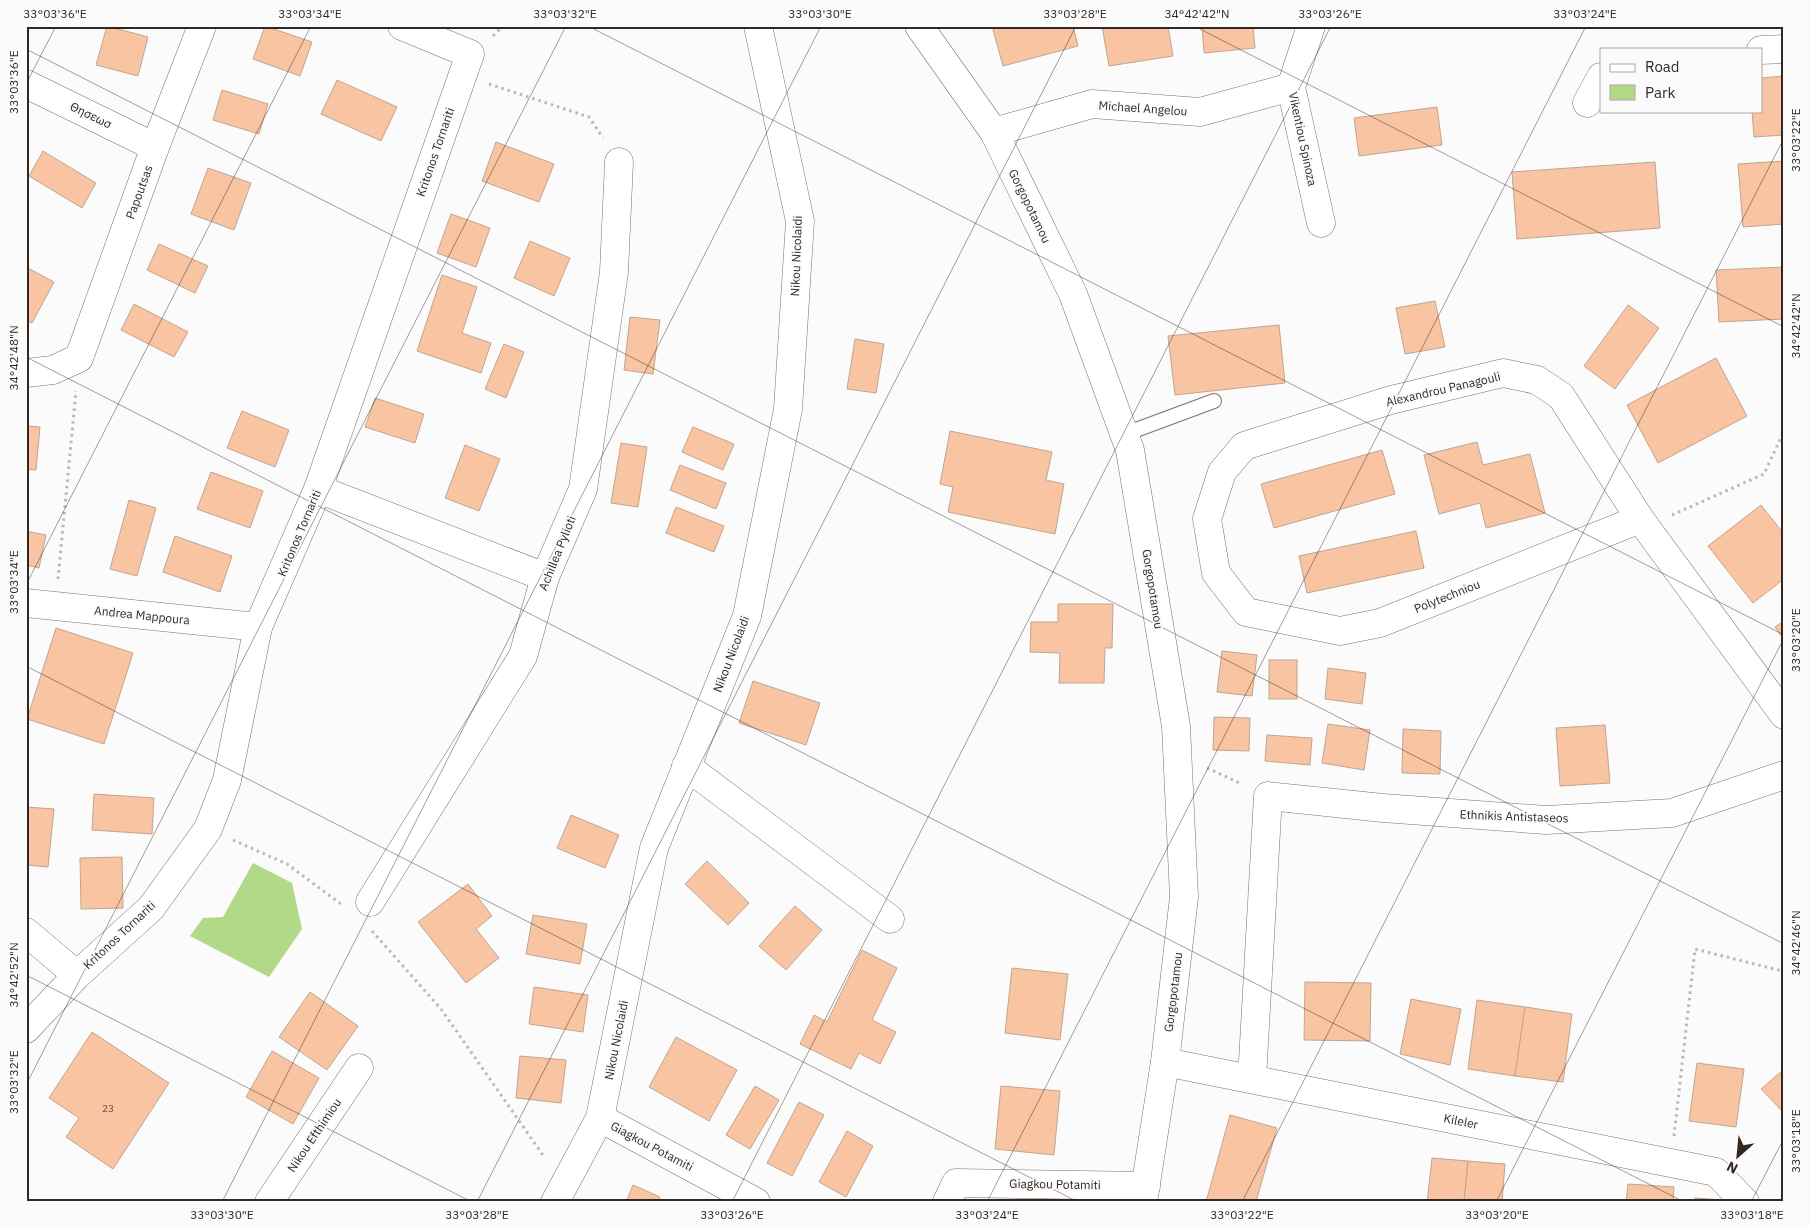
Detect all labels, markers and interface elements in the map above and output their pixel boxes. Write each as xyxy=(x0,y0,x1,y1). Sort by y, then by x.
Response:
text: 33°03'36"E xyxy=(23,6,87,21)
text: 33°03'34"E xyxy=(278,6,342,21)
text: 33°03'32"E xyxy=(533,6,597,21)
text: 33°03'30"E xyxy=(788,6,852,21)
text: 33°03'28"E xyxy=(1043,6,1107,21)
text: 34°42'42"N xyxy=(1164,6,1230,21)
text: 33°03'26"E xyxy=(1298,6,1362,21)
text: 33°03'24"E xyxy=(1553,6,1617,21)
legend xyxy=(1600,48,1762,112)
text: 33°03'36"E xyxy=(6,50,21,114)
text: Road xyxy=(1645,57,1680,76)
text: Park xyxy=(1645,83,1675,102)
street label: Vikentiou Spinoza xyxy=(1286,91,1320,188)
street label: Michael Angelou xyxy=(1098,97,1188,119)
street label: Θησεωσ xyxy=(68,99,114,131)
street label: Kritonos Tornariti xyxy=(413,106,457,198)
text: 33°03'22"E xyxy=(1788,108,1803,172)
street label: Papoutsas xyxy=(122,163,156,221)
street label: Gorgopotamou xyxy=(1006,167,1054,245)
street label: Nikou Nicolaidi xyxy=(787,215,805,297)
text: 34°42'42"N xyxy=(1788,293,1803,359)
text: 34°42'48"N xyxy=(6,325,21,391)
street label: Alexandrou Panagouli xyxy=(1384,369,1502,409)
street label: Kritonos Tornariti xyxy=(274,487,324,579)
street label: Achillea Pylioti xyxy=(535,513,579,593)
street label: Gorgopotamou xyxy=(1139,548,1167,630)
text: 33°03'34"E xyxy=(6,550,21,614)
street label: Polytechniou xyxy=(1412,576,1482,616)
street label: Andrea Mappoura xyxy=(93,603,191,628)
text: 33°03'20"E xyxy=(1788,608,1803,672)
street label: Nikou Nicolaidi xyxy=(710,614,752,694)
street label: Ethnikis Antistaseos xyxy=(1459,807,1569,825)
street label: Kritonos Tornariti xyxy=(80,898,158,972)
text: 34°42'46"N xyxy=(1788,910,1803,976)
text: 34°42'52"N xyxy=(6,942,21,1008)
street label: Gorgopotamou xyxy=(1161,951,1185,1033)
street label: Nikou Nicolaidi xyxy=(601,999,631,1081)
text: 33°03'32"E xyxy=(6,1050,21,1114)
street label: Nikou Efthimiou xyxy=(284,1095,344,1175)
house number: 23 xyxy=(102,1102,114,1115)
text: 33°03'18"E xyxy=(1788,1109,1803,1173)
street label: Kileler xyxy=(1443,1110,1480,1132)
street label: Giagkou Potamiti xyxy=(608,1118,696,1174)
north arrow xyxy=(1712,1130,1762,1180)
text: N xyxy=(1723,1157,1741,1178)
street label: Giagkou Potamiti xyxy=(1009,1176,1101,1192)
text: 33°03'30"E xyxy=(190,1207,254,1222)
text: 33°03'28"E xyxy=(445,1207,509,1222)
text: 33°03'26"E xyxy=(700,1207,764,1222)
text: 33°03'24"E xyxy=(955,1207,1019,1222)
text: 33°03'22"E xyxy=(1210,1207,1274,1222)
text: 33°03'20"E xyxy=(1465,1207,1529,1222)
text: 33°03'18"E xyxy=(1720,1207,1784,1222)

